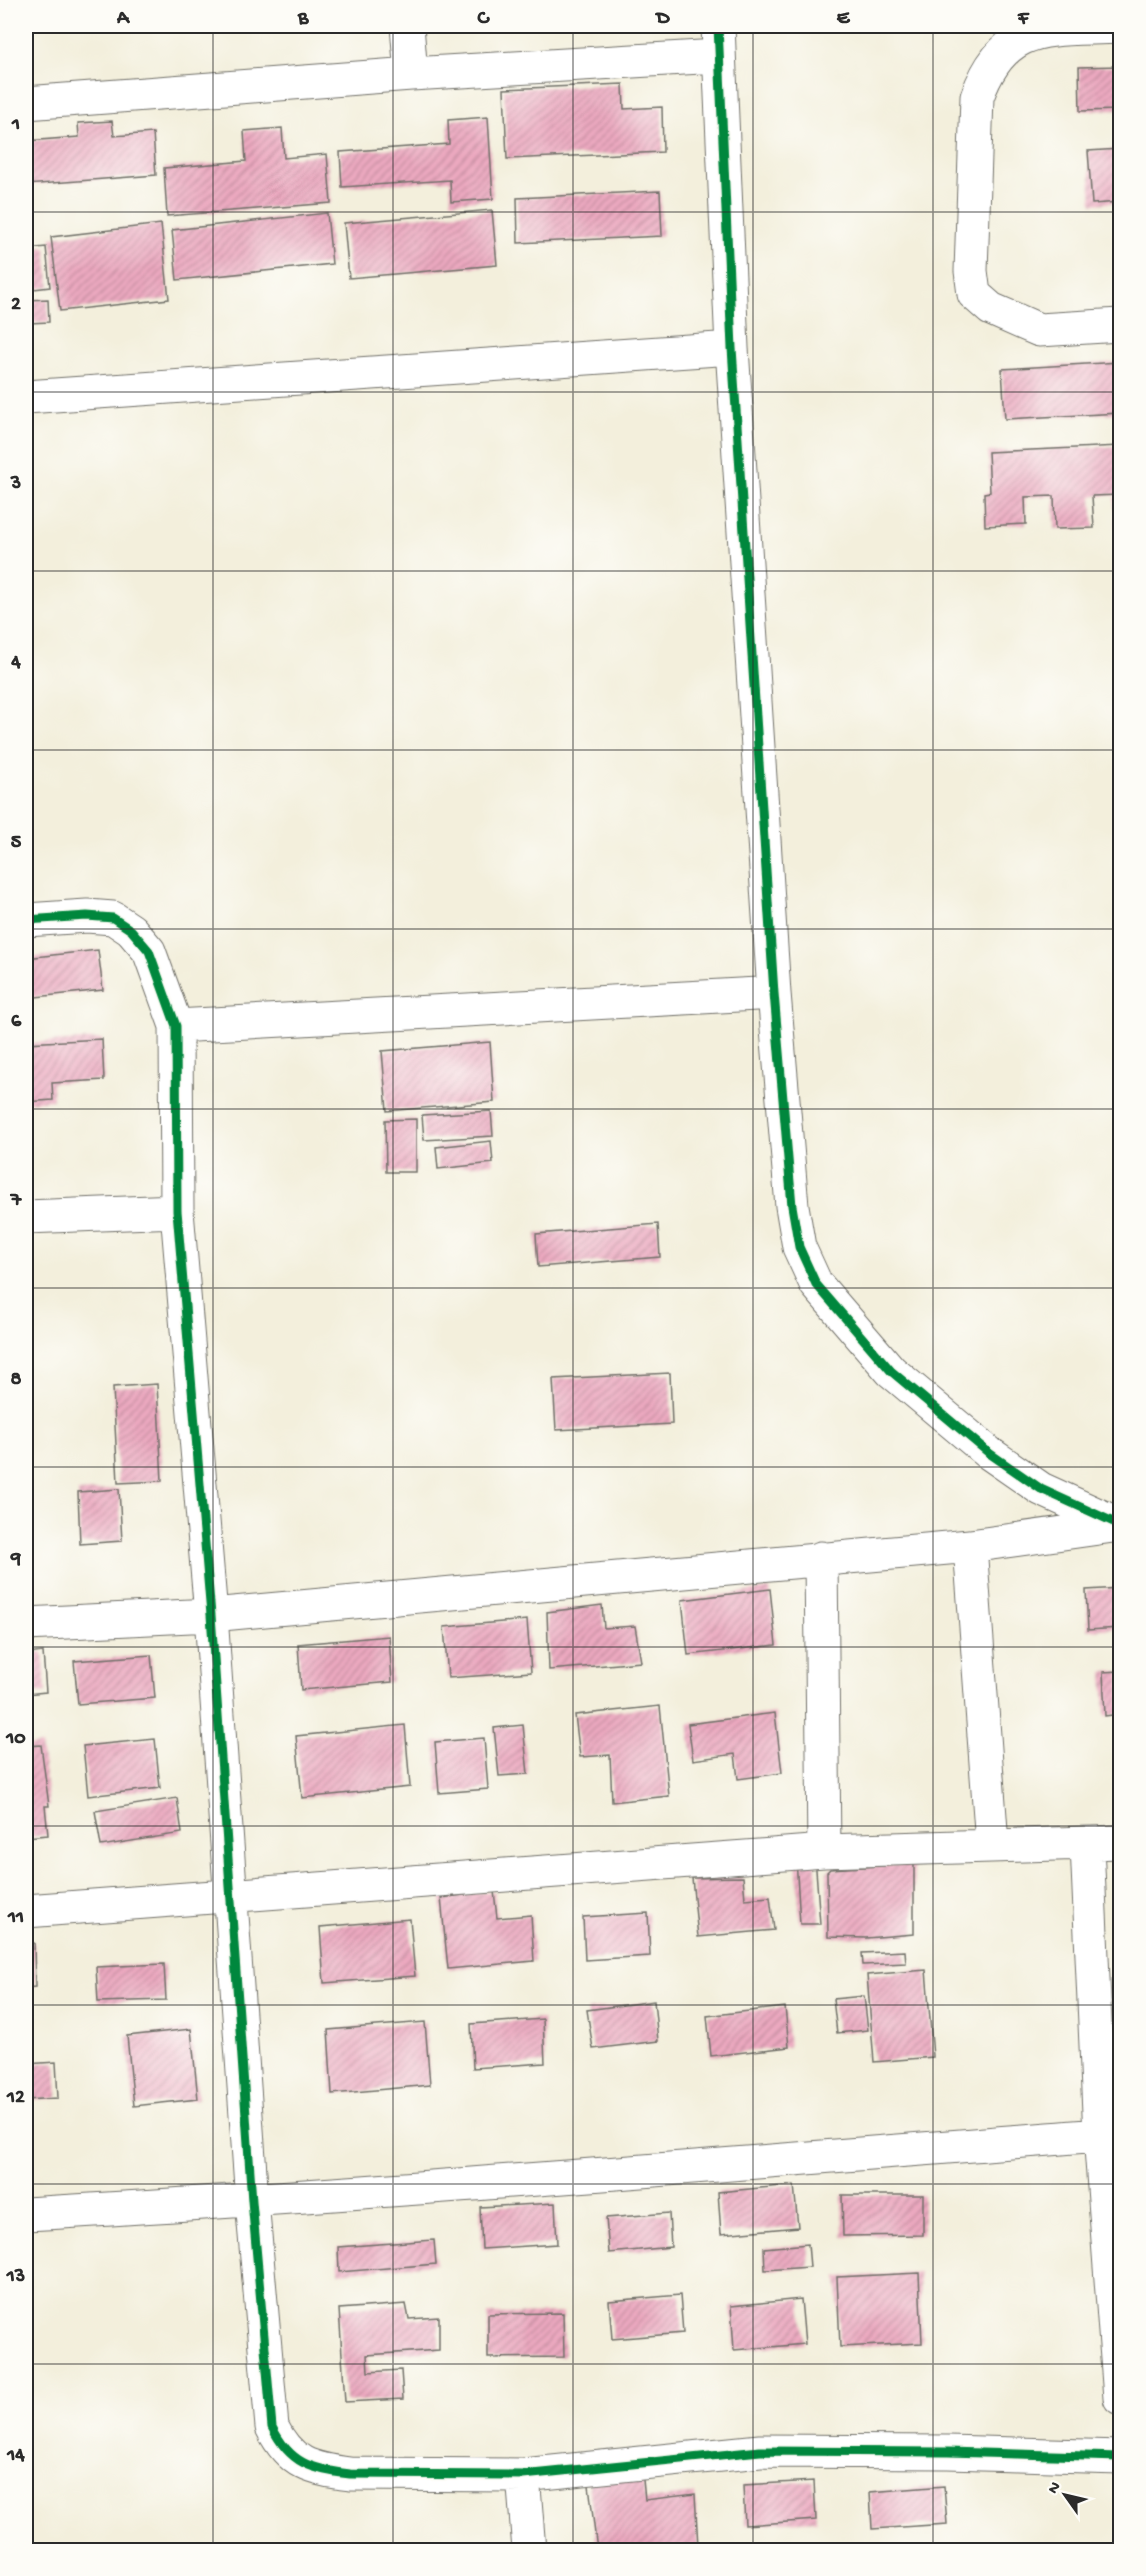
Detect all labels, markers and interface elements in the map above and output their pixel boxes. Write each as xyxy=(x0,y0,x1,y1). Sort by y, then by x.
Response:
text: A xyxy=(116,8,131,31)
text: B xyxy=(297,8,309,31)
text: C xyxy=(477,8,491,31)
text: D xyxy=(654,8,670,31)
text: E xyxy=(837,8,851,31)
text: F xyxy=(1017,8,1030,31)
text: 1 xyxy=(11,114,20,137)
text: 2 xyxy=(11,294,21,317)
text: 3 xyxy=(10,473,21,496)
text: 4 xyxy=(10,652,21,675)
text: 5 xyxy=(11,832,22,855)
text: 6 xyxy=(11,1011,22,1034)
text: 7 xyxy=(10,1190,23,1213)
text: 8 xyxy=(11,1369,22,1392)
text: 9 xyxy=(10,1549,21,1572)
text: 10 xyxy=(5,1728,26,1751)
text: 11 xyxy=(7,1907,24,1930)
text: 12 xyxy=(6,2087,25,2110)
text: 13 xyxy=(6,2266,25,2289)
text: 14 xyxy=(6,2445,25,2468)
north arrow xyxy=(1035,2465,1095,2525)
text: N xyxy=(1045,2478,1067,2498)

